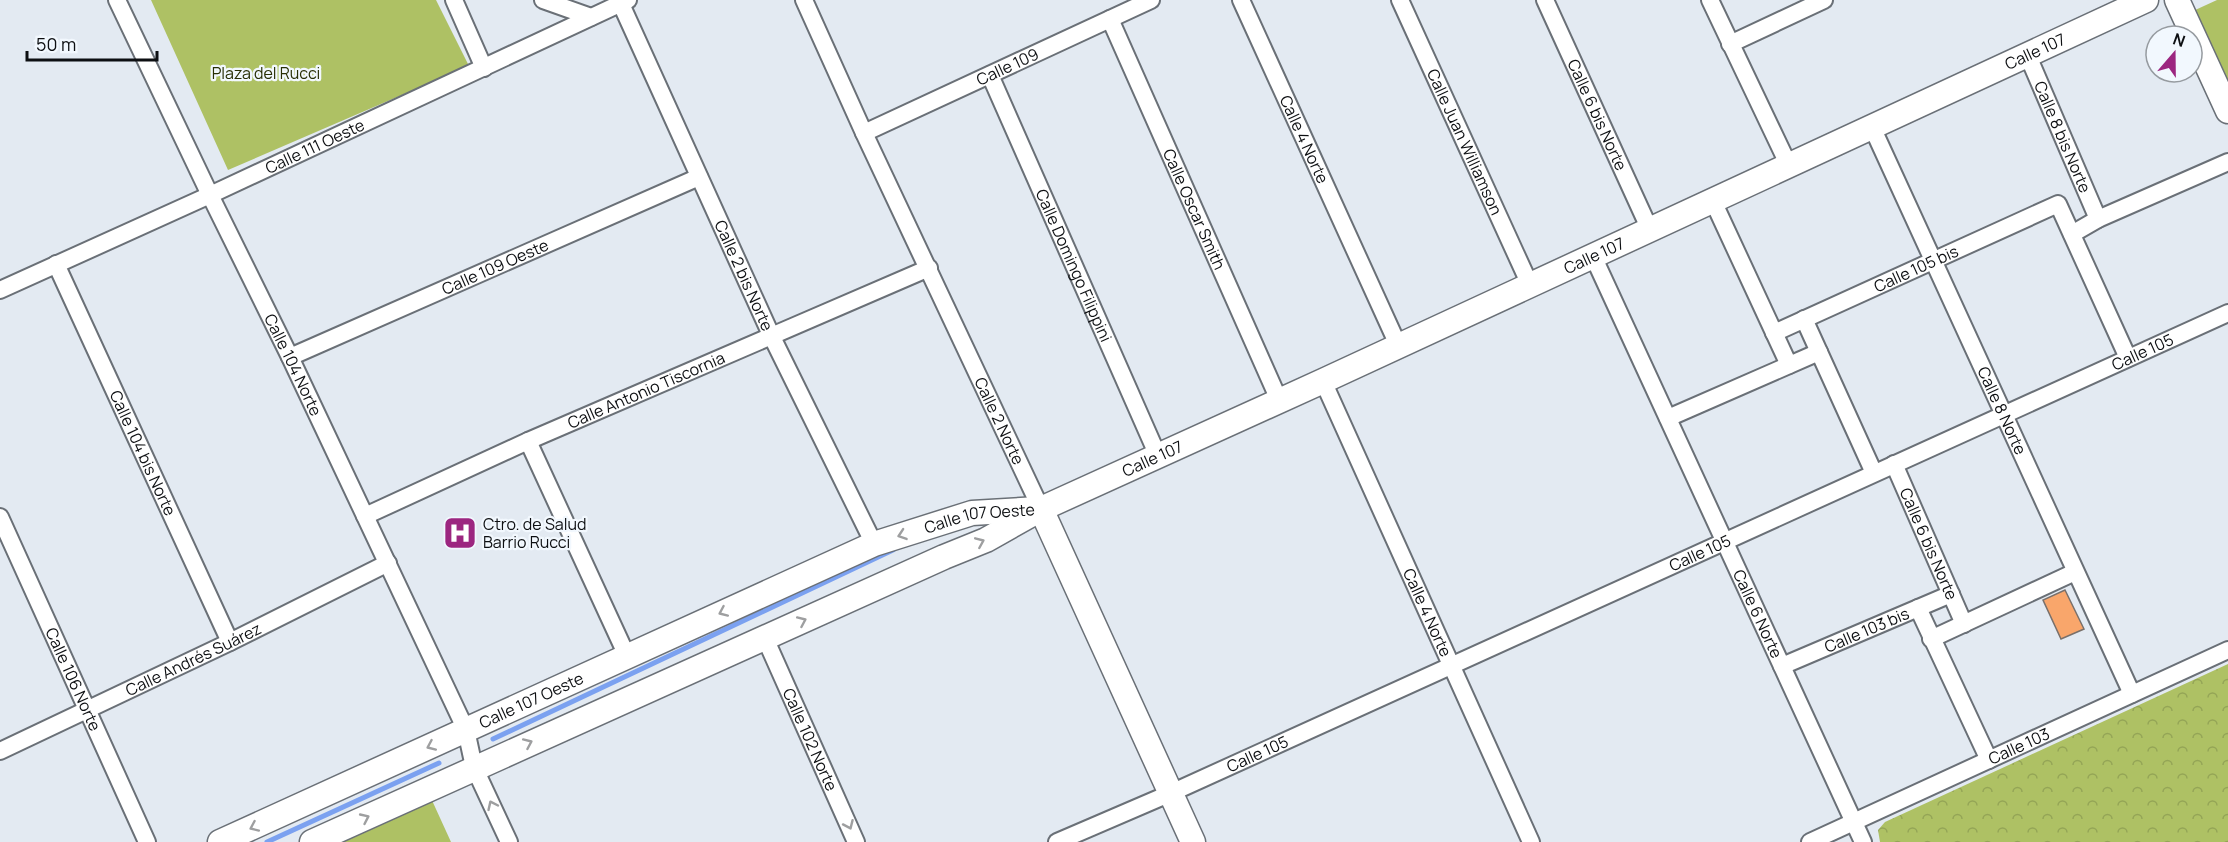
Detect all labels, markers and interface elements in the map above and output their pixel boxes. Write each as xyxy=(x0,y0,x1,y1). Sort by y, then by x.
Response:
scale bar xyxy=(27,24,158,62)
north arrow xyxy=(2144,24,2204,84)
street label: Calle 107 xyxy=(2001,28,2069,75)
text: N xyxy=(2170,28,2188,52)
text: 50 m xyxy=(36,32,76,56)
street label: Calle 109 xyxy=(973,43,1042,90)
street label: Calle 6 bis Norte xyxy=(1562,55,1632,174)
park label: Plaza del Rucci xyxy=(212,62,320,84)
street label: Calle Juan Williamson xyxy=(1422,65,1508,219)
street label: Calle 8 bis Norte xyxy=(2029,78,2096,196)
street label: Calle 4 Norte xyxy=(1275,92,1334,187)
street label: Calle 111 Oeste xyxy=(261,114,368,179)
street label: Calle Oscar Smith xyxy=(1158,145,1231,273)
street label: Calle Domingo Filippini xyxy=(1031,185,1117,345)
street label: Calle 2 bis Norte xyxy=(709,217,779,334)
street label: Calle 107 xyxy=(1560,232,1628,279)
street label: Calle 109 Oeste xyxy=(438,234,552,300)
street label: Calle 105 bis xyxy=(1870,240,1962,297)
street label: Calle 104 Norte xyxy=(259,310,327,419)
street label: Calle 105 xyxy=(2108,328,2177,375)
street label: Calle Antonio Tiscornia xyxy=(564,346,728,434)
street label: Calle 8 Norte xyxy=(1972,363,2032,458)
street label: Calle 2 Norte xyxy=(969,373,1030,468)
street label: Calle 104 bis Norte xyxy=(105,387,181,519)
street label: Calle 107 xyxy=(1118,435,1186,482)
street label: Calle 6 bis Norte xyxy=(1895,484,1963,603)
street label: Calle 107 Oeste xyxy=(921,498,1035,538)
place label: Ctro. de Salud Barrio Rucci xyxy=(483,513,586,553)
hospital icon: Ctro. de Salud Barrio Rucci xyxy=(442,515,478,551)
one-way arrow xyxy=(897,527,908,540)
street label: Calle 105 xyxy=(1665,529,1734,576)
one-way arrow xyxy=(974,538,985,550)
street label: Calle 4 Norte xyxy=(1398,565,1457,660)
street label: Calle 6 Norte xyxy=(1728,566,1788,662)
street label: Calle 103 bis xyxy=(1821,602,1912,658)
one-way arrow xyxy=(718,605,729,617)
street label: Calle Andrés Suárez xyxy=(122,617,265,701)
one-way arrow xyxy=(795,617,806,629)
street label: Calle 106 Norte xyxy=(40,624,106,734)
street label: Calle 107 Oeste xyxy=(475,667,587,734)
street label: Calle 102 Norte xyxy=(778,684,843,794)
street label: Calle 103 xyxy=(1985,722,2053,770)
street label: Calle 105 xyxy=(1223,730,1292,777)
one-way arrow xyxy=(427,739,438,751)
one-way arrow xyxy=(522,739,533,751)
one-way arrow xyxy=(487,800,499,811)
one-way arrow xyxy=(359,813,370,825)
one-way arrow xyxy=(249,819,260,831)
one-way arrow xyxy=(842,819,854,830)

